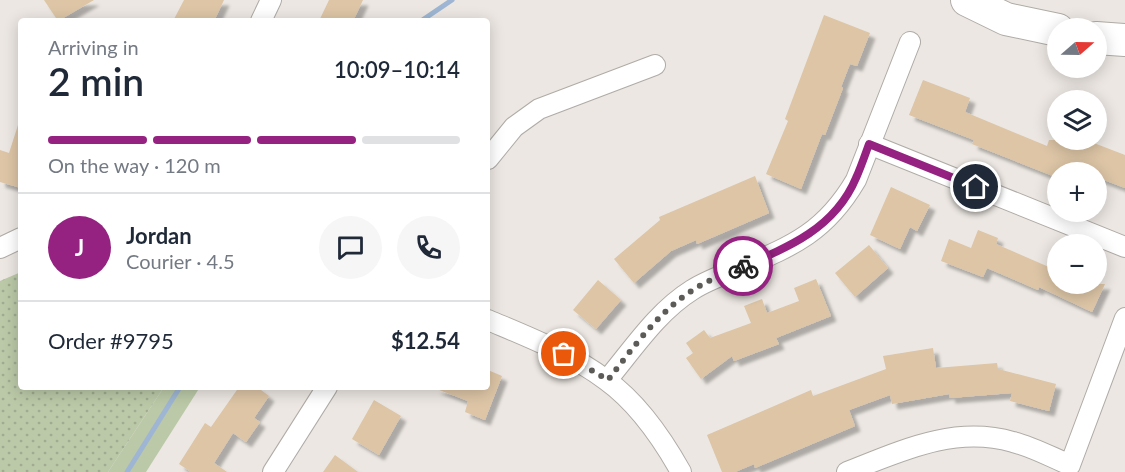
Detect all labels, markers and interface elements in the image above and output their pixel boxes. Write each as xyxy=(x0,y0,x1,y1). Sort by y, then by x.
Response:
north arrow xyxy=(1047,18,1107,78)
map controls xyxy=(1047,18,1107,294)
text: Arriving in xyxy=(48,35,139,59)
text: 10:09–10:14 xyxy=(334,56,460,83)
text: 2 min xyxy=(48,58,144,104)
button: layers xyxy=(1047,90,1107,150)
text: On the way · 120 m xyxy=(48,153,221,177)
pin xyxy=(950,161,1001,212)
button: + xyxy=(1047,162,1107,222)
icon: home xyxy=(959,170,992,203)
button: chat xyxy=(319,216,382,279)
button: phone xyxy=(397,216,460,279)
text: Jordan xyxy=(126,222,192,249)
text: J xyxy=(75,234,84,261)
button: − xyxy=(1047,234,1107,294)
courier xyxy=(713,236,773,296)
text: Courier · 4.5 xyxy=(126,249,235,273)
icon: bike xyxy=(727,250,760,283)
text: Order #9795 xyxy=(48,327,174,354)
text: $12.54 xyxy=(391,327,460,354)
pin xyxy=(538,328,589,379)
icon: bag xyxy=(547,337,580,370)

